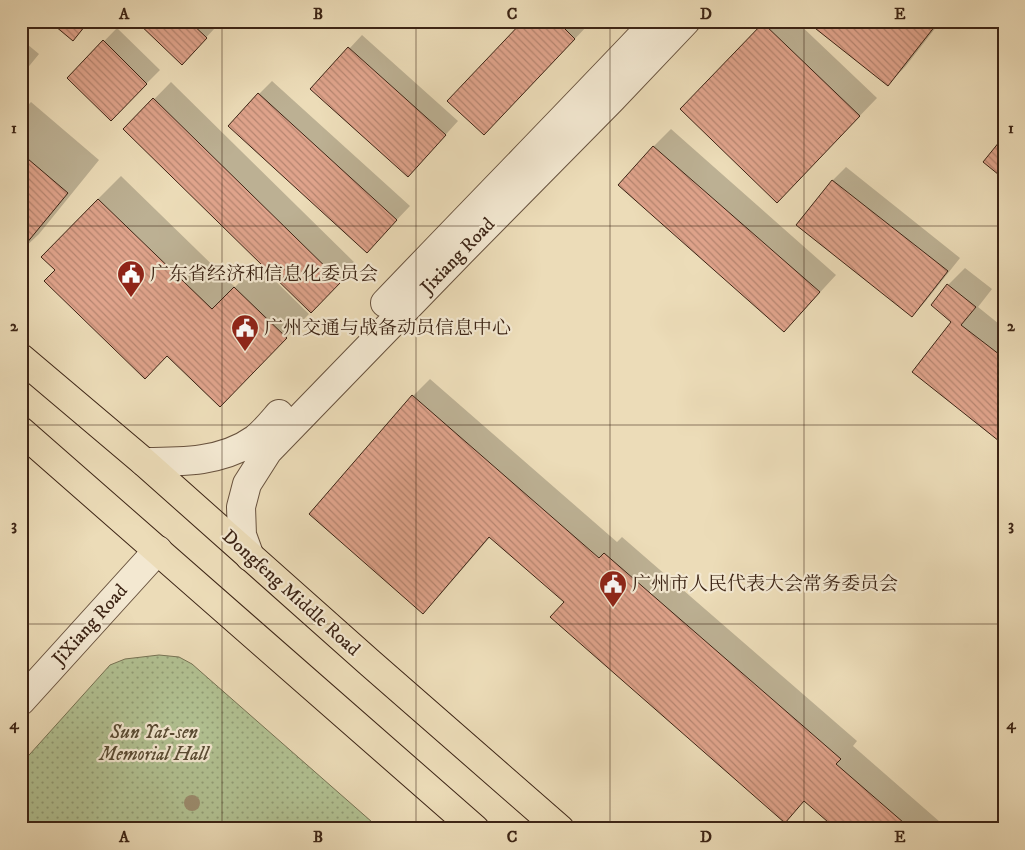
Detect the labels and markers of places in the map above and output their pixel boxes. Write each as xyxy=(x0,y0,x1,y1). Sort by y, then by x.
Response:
public building icon: 广东省经济和信息化委员会 xyxy=(116,259,146,298)
place label: 广东省经济和信息化委员会 xyxy=(150,263,378,286)
public building icon: 广州交通与战备动员信息中心 xyxy=(230,313,260,352)
place label: 广州交通与战备动员信息中心 xyxy=(264,317,511,340)
public building icon: 广州市人民代表大会常务委员会 xyxy=(598,569,628,608)
place label: 广州市人民代表大会常务委员会 xyxy=(632,573,898,596)

